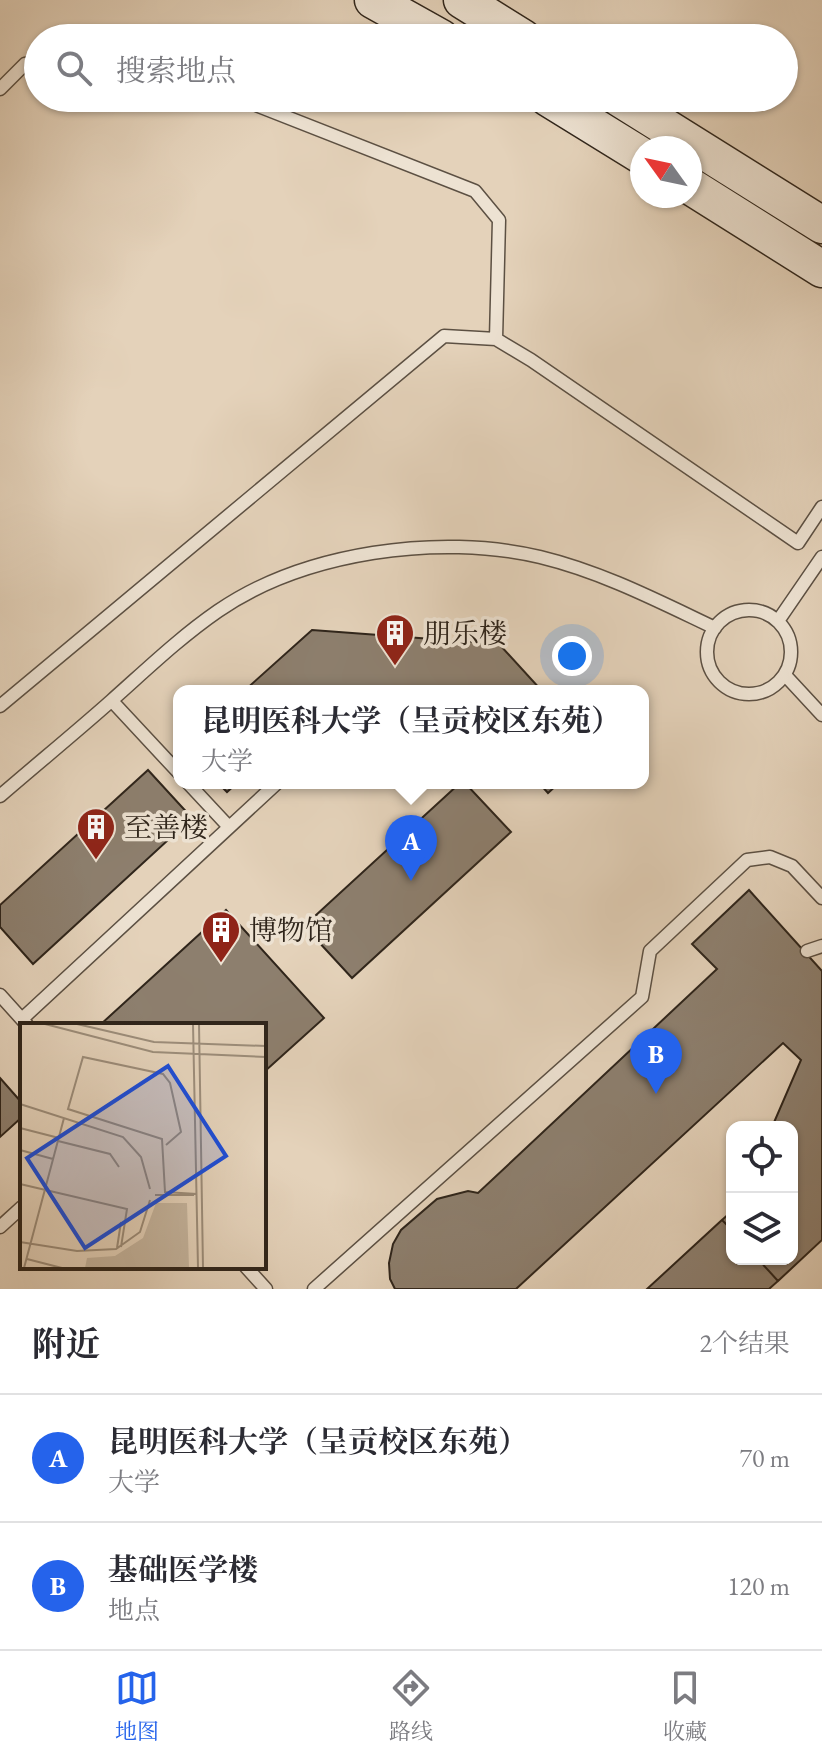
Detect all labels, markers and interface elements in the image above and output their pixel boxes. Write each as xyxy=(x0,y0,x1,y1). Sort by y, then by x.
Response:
search box xyxy=(24,24,798,112)
icon: search xyxy=(52,46,96,90)
text: 搜索地点 xyxy=(116,51,236,90)
north arrow xyxy=(630,136,702,208)
building icon: 朋乐楼 xyxy=(374,612,416,667)
place label: 朋乐楼 xyxy=(423,615,507,651)
your location xyxy=(552,636,592,676)
popup xyxy=(173,685,649,789)
text: 昆明医科大学（呈贡校区东苑） xyxy=(201,701,621,740)
text: 大学 xyxy=(201,744,253,778)
building icon: 至善楼 xyxy=(75,806,117,861)
place label: 至善楼 xyxy=(124,809,208,845)
pin: A xyxy=(385,815,437,881)
building icon: 博物馆 xyxy=(200,909,242,964)
place label: 博物馆 xyxy=(249,912,333,948)
inset map xyxy=(20,1023,266,1269)
pin: B xyxy=(630,1028,682,1094)
map controls xyxy=(726,1121,798,1265)
button: locate xyxy=(726,1121,798,1193)
button: layers xyxy=(726,1193,798,1265)
text: 附近 xyxy=(32,1322,100,1366)
text: 2个结果 xyxy=(700,1326,790,1360)
text: 昆明医科大学（呈贡校区东苑） xyxy=(108,1422,528,1461)
text: A xyxy=(49,1441,67,1475)
text: 70 m xyxy=(740,1441,790,1475)
text: 大学 xyxy=(108,1465,160,1499)
text: 基础医学楼 xyxy=(108,1550,258,1589)
text: B xyxy=(50,1569,66,1603)
text: 120 m xyxy=(727,1569,790,1603)
text: 地点 xyxy=(108,1593,160,1627)
tab: 地图 xyxy=(115,1666,159,1746)
tab: 路线 xyxy=(389,1666,433,1746)
tab: 收藏 xyxy=(663,1666,707,1746)

